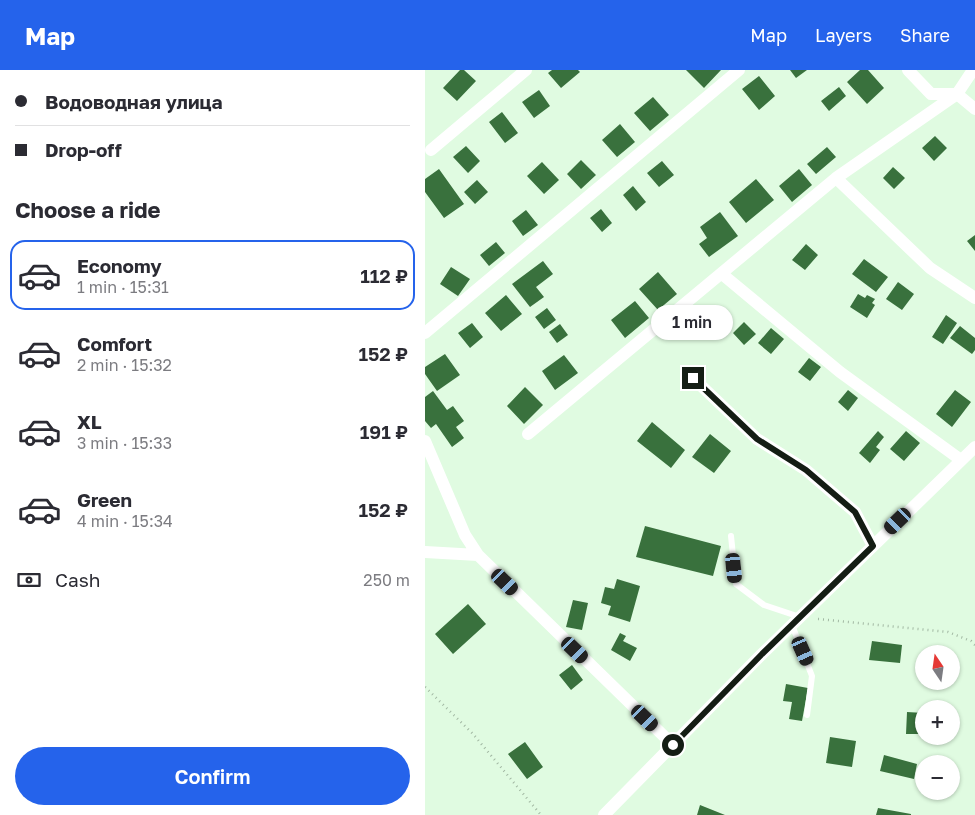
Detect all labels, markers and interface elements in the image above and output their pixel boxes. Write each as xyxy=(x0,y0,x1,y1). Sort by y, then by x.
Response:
text: Map xyxy=(25,21,75,50)
text: Map xyxy=(750,24,787,46)
text: Layers xyxy=(815,24,872,46)
text: Share xyxy=(900,24,950,46)
text: Водоводная улица xyxy=(45,90,223,113)
text: Drop-off xyxy=(45,138,122,161)
text: Choose a ride xyxy=(15,196,161,223)
icon: car xyxy=(17,253,62,298)
text: Economy xyxy=(77,254,162,277)
text: 112 ₽ xyxy=(360,264,408,287)
text: 1 min · 15:31 xyxy=(77,277,169,297)
callout: 1 min xyxy=(652,306,734,340)
text: 1 min xyxy=(672,312,712,332)
icon: car xyxy=(17,331,62,376)
text: Comfort xyxy=(77,332,152,355)
text: 152 ₽ xyxy=(358,342,408,365)
text: 2 min · 15:32 xyxy=(77,355,172,375)
route end xyxy=(682,367,704,389)
icon: car xyxy=(17,409,62,454)
text: XL xyxy=(77,410,102,433)
text: 191 ₽ xyxy=(360,420,408,443)
text: 3 min · 15:33 xyxy=(77,433,172,453)
icon: car xyxy=(17,487,62,532)
text: Green xyxy=(77,488,132,511)
text: 152 ₽ xyxy=(358,498,408,521)
car xyxy=(882,505,914,537)
text: 4 min · 15:34 xyxy=(77,511,173,531)
car xyxy=(724,552,743,584)
icon: cash xyxy=(15,566,43,594)
car xyxy=(488,566,521,598)
text: Cash xyxy=(55,568,100,591)
text: 250 m xyxy=(363,570,410,590)
car xyxy=(559,634,591,666)
car xyxy=(790,634,815,668)
north arrow xyxy=(915,645,960,690)
map controls xyxy=(915,645,960,800)
button: + xyxy=(915,700,960,745)
car xyxy=(629,702,661,734)
route start xyxy=(662,734,684,756)
button: Confirm xyxy=(15,747,410,805)
button: − xyxy=(915,755,960,800)

